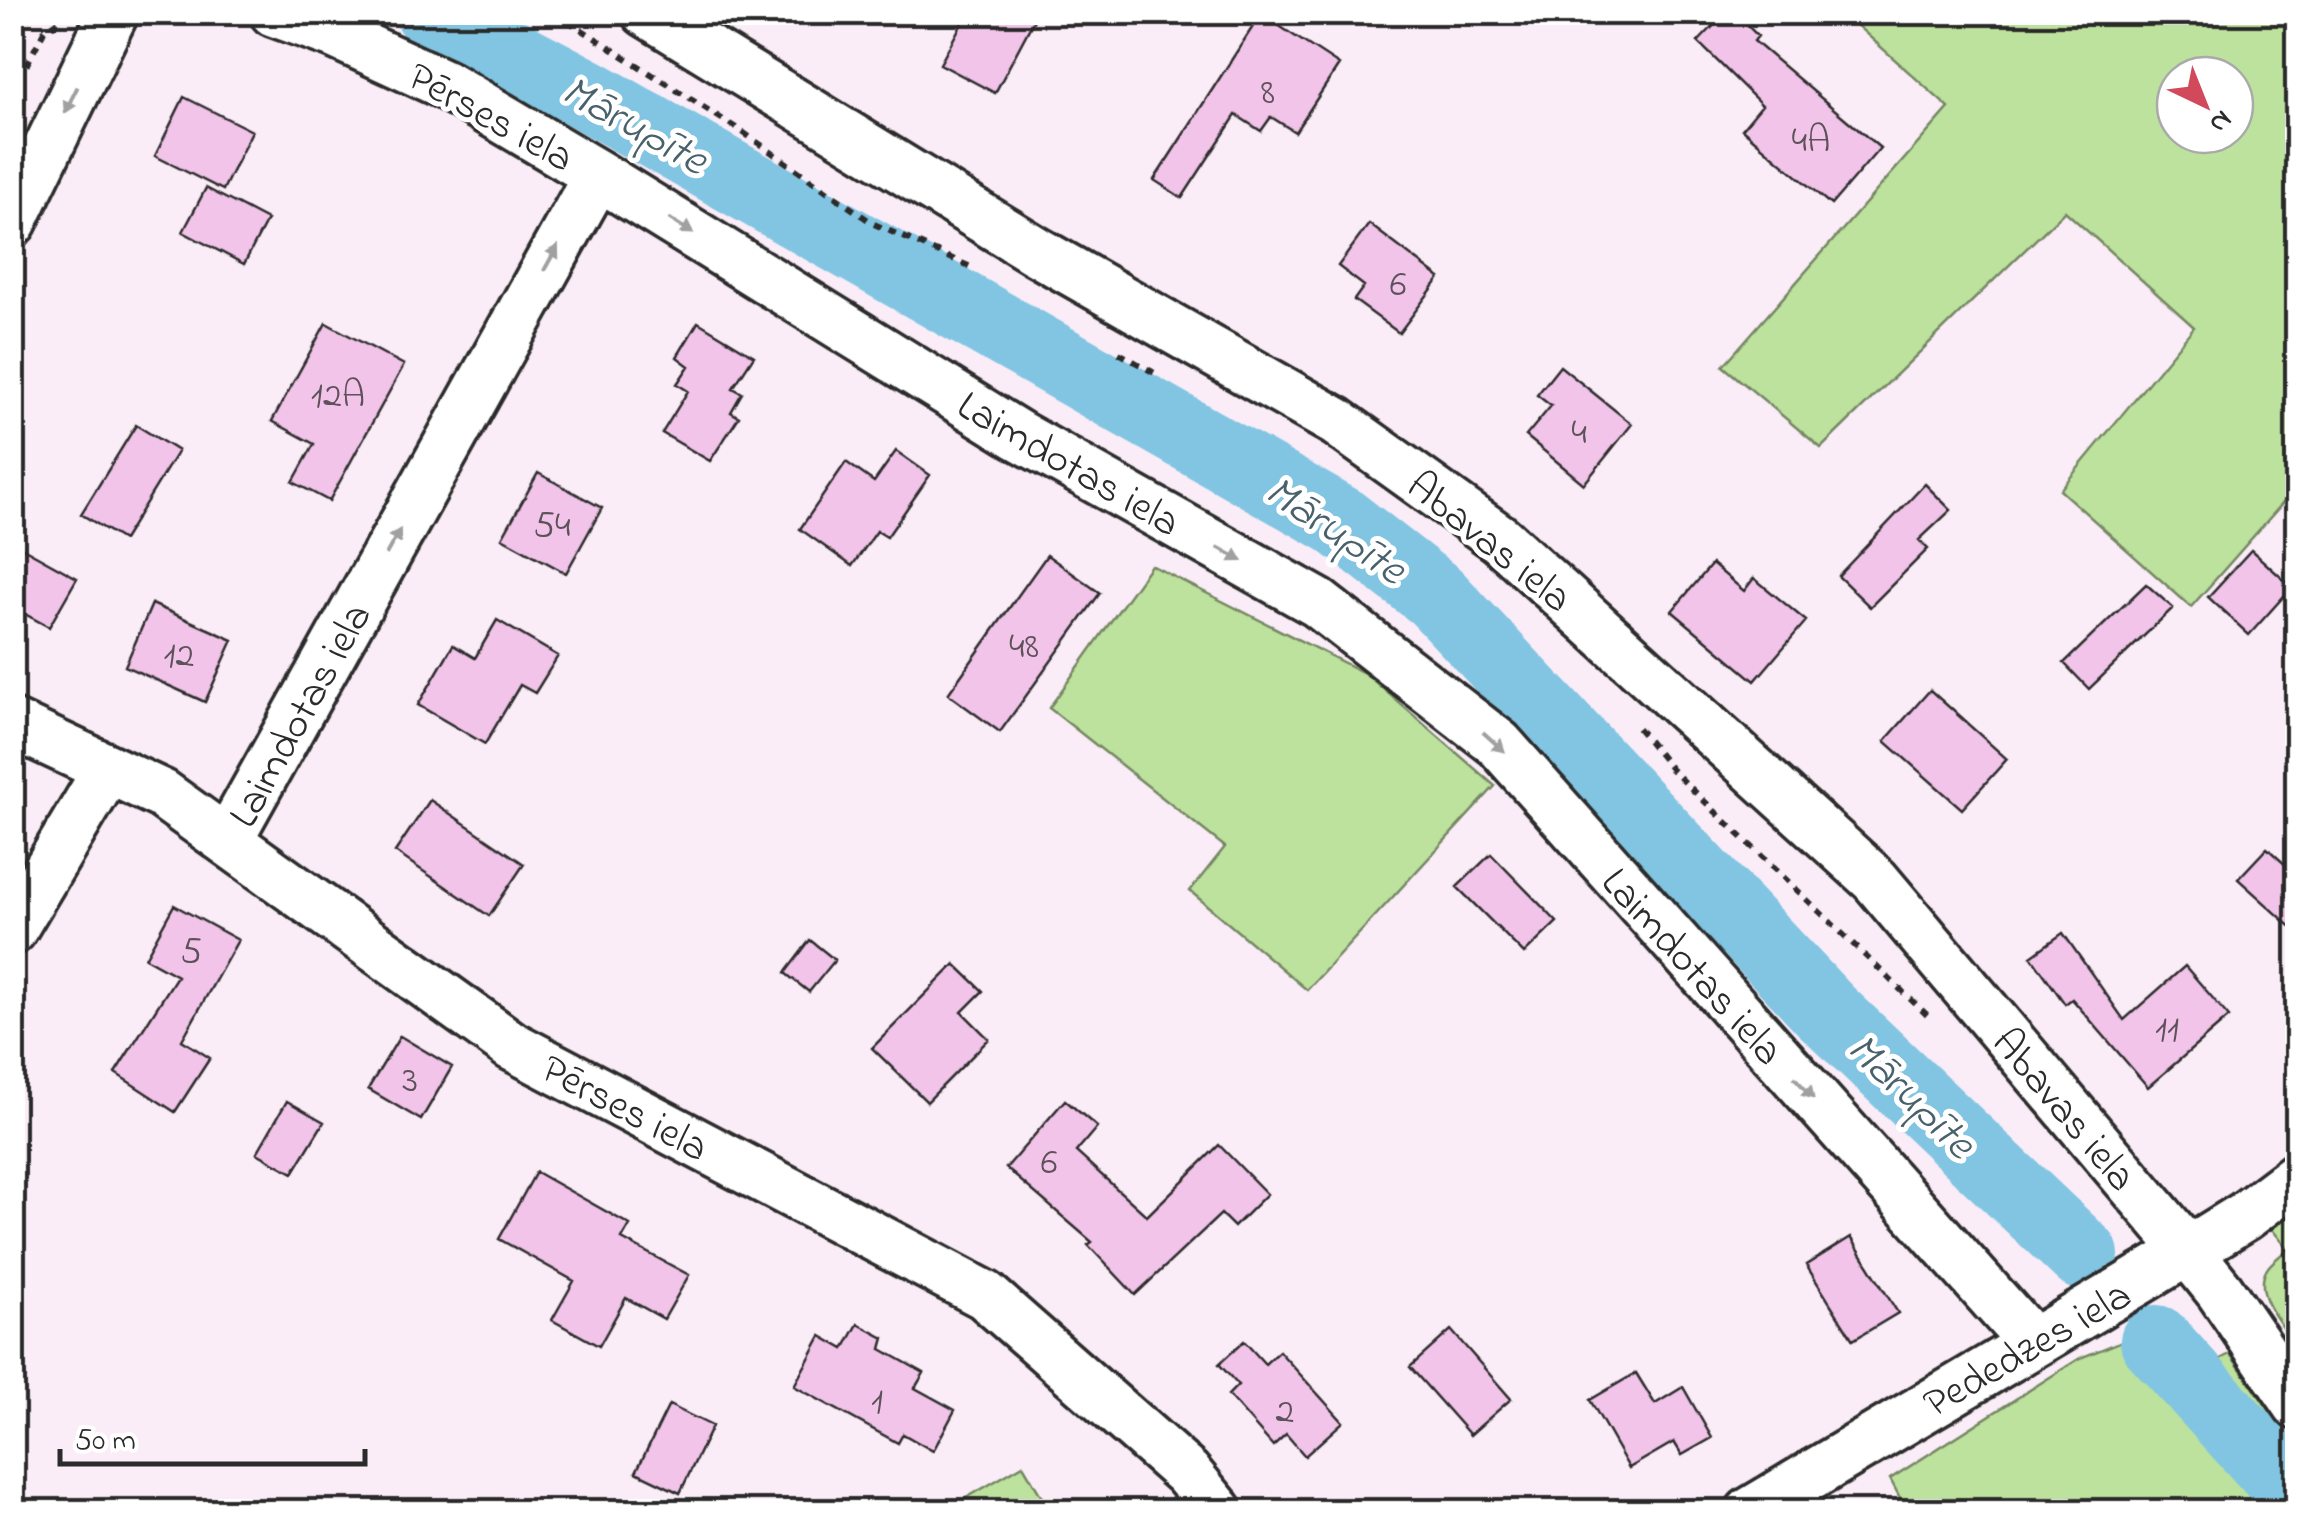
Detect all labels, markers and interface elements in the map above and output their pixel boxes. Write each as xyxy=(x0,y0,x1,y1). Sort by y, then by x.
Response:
street label: Pērses iela xyxy=(396,48,584,190)
north arrow xyxy=(2155,55,2255,155)
water label: Mārupīte xyxy=(549,60,720,195)
house number: 8 xyxy=(1261,66,1275,122)
one-way arrow xyxy=(62,85,79,114)
text: N xyxy=(2199,99,2241,142)
house number: 4A xyxy=(1791,114,1831,170)
one-way arrow xyxy=(667,216,694,235)
one-way arrow xyxy=(542,244,560,272)
house number: 6 xyxy=(1390,258,1406,314)
house number: 12A xyxy=(311,369,365,425)
street label: Laimdotas iela xyxy=(945,377,1191,554)
house number: 4 xyxy=(1571,406,1587,462)
street label: Abavas iela xyxy=(1392,458,1584,629)
water label: Mārupīte xyxy=(1250,461,1419,605)
house number: 54 xyxy=(533,499,571,555)
one-way arrow xyxy=(384,528,402,556)
one-way arrow xyxy=(1216,544,1244,562)
street label: Laimdotas iela xyxy=(215,593,389,840)
house number: 48 xyxy=(1009,620,1039,676)
house number: 12 xyxy=(164,629,194,685)
one-way arrow xyxy=(1481,730,1506,752)
street label: Laimdotas iela xyxy=(1585,855,1796,1081)
house number: 5 xyxy=(180,925,202,981)
house number: 11 xyxy=(2155,1003,2179,1059)
street label: Abavas iela xyxy=(1976,1016,2149,1206)
water label: Mārupīte xyxy=(1830,1019,1990,1177)
street label: Pērses iela xyxy=(529,1040,718,1180)
house number: 3 xyxy=(402,1054,418,1110)
one-way arrow xyxy=(1792,1076,1815,1100)
house number: 6 xyxy=(1041,1136,1057,1192)
street label: Pededzes iela xyxy=(1913,1267,2144,1435)
house number: 1 xyxy=(871,1375,883,1431)
house number: 2 xyxy=(1276,1385,1294,1441)
scale bar xyxy=(60,1404,365,1466)
text: 50 m xyxy=(75,1420,136,1464)

